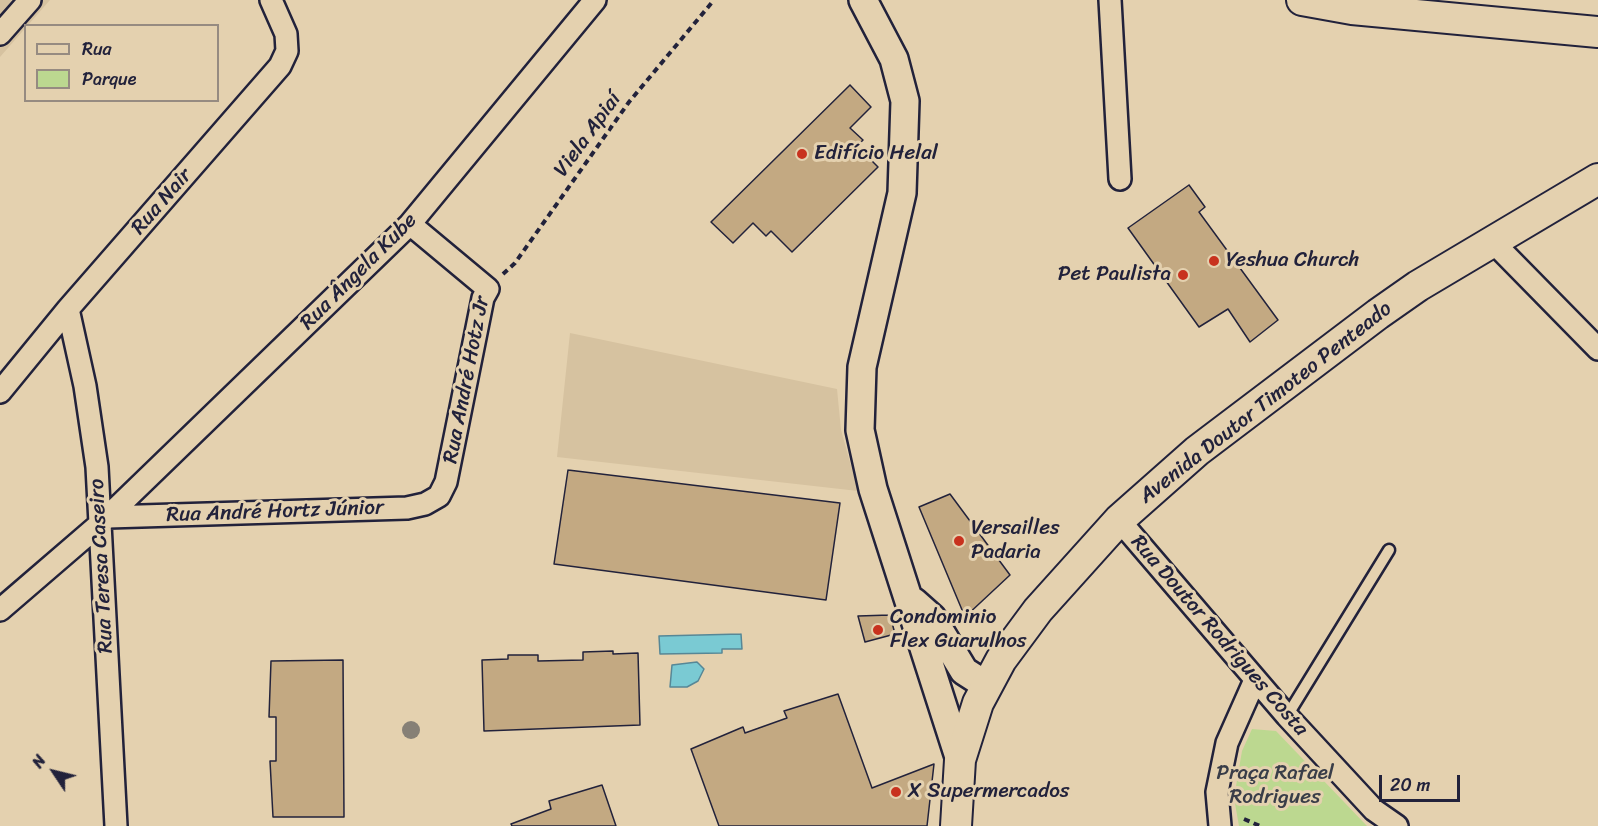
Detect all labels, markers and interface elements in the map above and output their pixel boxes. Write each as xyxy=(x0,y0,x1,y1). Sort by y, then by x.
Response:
legend xyxy=(24,24,219,102)
text: Rua xyxy=(82,33,112,65)
text: Parque xyxy=(82,63,136,95)
street label: Viela Apiaí xyxy=(549,88,627,182)
place label: Edifício Helal xyxy=(814,141,938,167)
marker: Edifício Helal xyxy=(795,147,809,161)
street label: Rua Nair xyxy=(126,164,198,240)
street label: Rua Ângela Kube xyxy=(295,208,423,336)
place label: Yeshua Church xyxy=(1226,248,1360,274)
marker: Yeshua Church xyxy=(1207,254,1221,268)
place label: Pet Paulista xyxy=(1058,262,1171,288)
marker: Pet Paulista xyxy=(1176,268,1190,282)
street label: Rua André Hotz Jr xyxy=(438,294,496,466)
street label: Avenida Doutor Timoteo Penteado xyxy=(1135,297,1397,509)
street label: Rua Teresa Caseiro xyxy=(85,478,119,654)
street label: Rua André Hortz Júnior xyxy=(166,496,384,528)
place label: Versailles Padaria xyxy=(971,516,1060,566)
street label: Rua Doutor Rodrigues Costa xyxy=(1125,530,1313,742)
marker: Versailles Padaria xyxy=(952,534,966,548)
place label: Condominio Flex Guarulhos xyxy=(890,605,1026,655)
marker: Condominio Flex Guarulhos xyxy=(871,623,885,637)
north arrow xyxy=(24,742,84,802)
text: N xyxy=(24,749,54,774)
park label: Praça Rafael Rodrigues xyxy=(1216,761,1334,811)
scale bar xyxy=(1382,763,1463,801)
text: 20 m xyxy=(1390,769,1430,801)
place label: X Supermercados xyxy=(908,779,1070,805)
marker: X Supermercados xyxy=(889,785,903,799)

